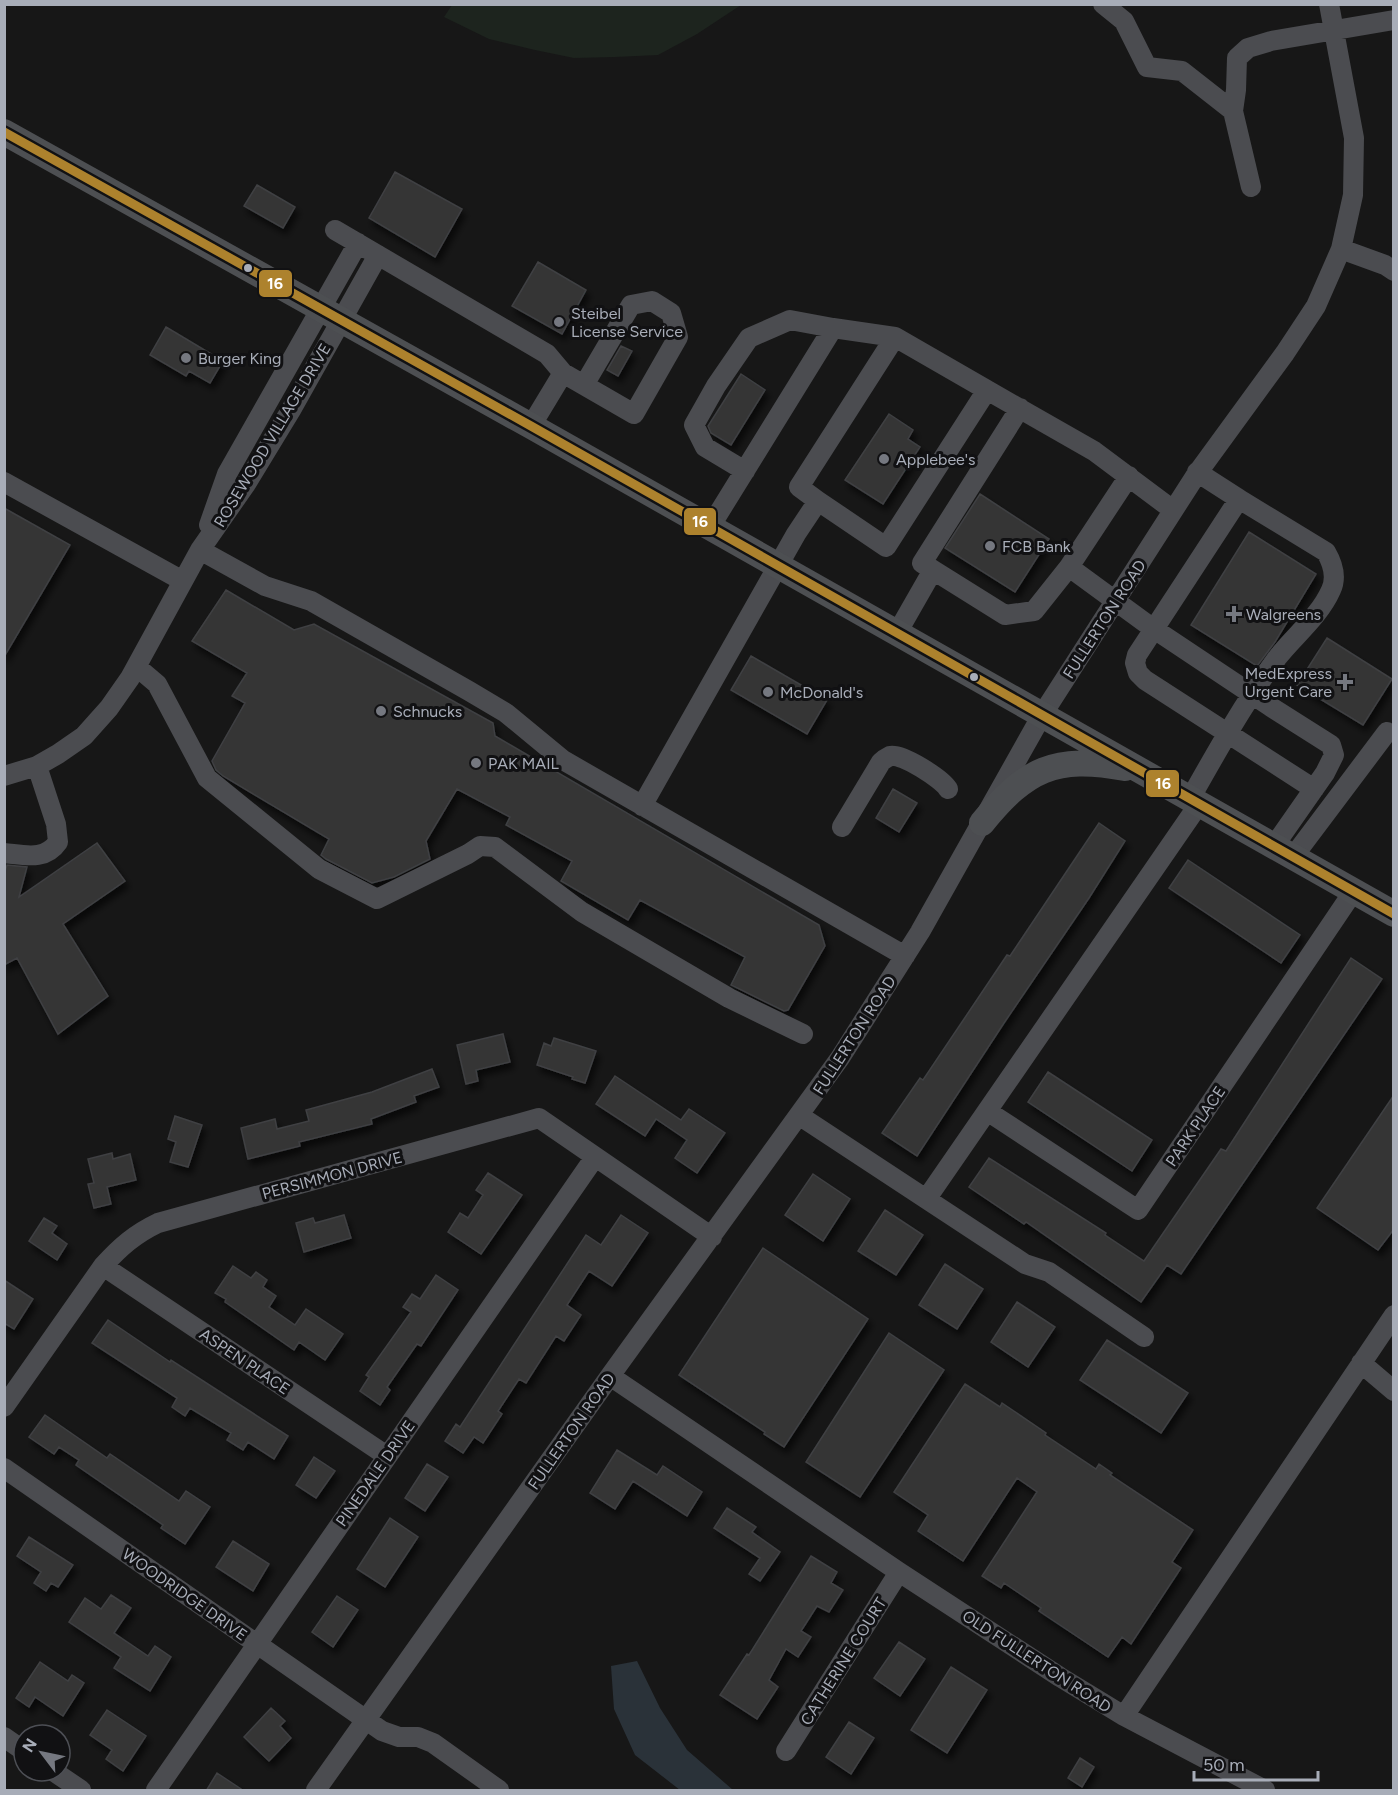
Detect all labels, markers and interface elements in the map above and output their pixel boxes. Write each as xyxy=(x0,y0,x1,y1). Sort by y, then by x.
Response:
unlabelled marker xyxy=(242,262,254,274)
line badge: 16 xyxy=(258,269,293,298)
text: 16 xyxy=(267,274,283,293)
place label: Steibel License Service xyxy=(571,304,683,341)
marker: Steibel License Service xyxy=(552,315,566,329)
street label: ROSEWOOD VILLAGE DRIVE xyxy=(210,340,335,531)
place label: Burger King xyxy=(198,349,281,368)
marker: Burger King xyxy=(179,351,193,365)
place label: Applebee's xyxy=(896,450,976,469)
marker: Applebee's xyxy=(877,452,891,466)
line badge: 16 xyxy=(683,507,717,536)
text: 16 xyxy=(692,512,708,531)
place label: FCB Bank xyxy=(1002,537,1071,556)
marker: FCB Bank xyxy=(983,539,997,553)
street label: FULLERTON ROAD xyxy=(1059,556,1150,682)
place label: Walgreens xyxy=(1246,605,1321,624)
marker: Walgreens xyxy=(1227,607,1241,621)
place label: MedExpress Urgent Care xyxy=(1244,664,1332,701)
unlabelled marker xyxy=(968,671,980,683)
marker: MedExpress Urgent Care xyxy=(1336,673,1354,691)
place label: McDonald's xyxy=(780,683,863,702)
marker: McDonald's xyxy=(761,685,775,699)
place label: Schnucks xyxy=(393,702,462,721)
marker: Schnucks xyxy=(374,704,388,718)
place label: PAK MAIL xyxy=(488,754,560,773)
marker: PAK MAIL xyxy=(469,756,483,770)
line badge: 16 xyxy=(1145,769,1180,798)
text: 16 xyxy=(1155,774,1171,793)
street label: FULLERTON ROAD xyxy=(809,972,900,1098)
street label: PARK PLACE xyxy=(1162,1082,1229,1170)
street label: PERSIMMON DRIVE xyxy=(260,1148,404,1203)
street label: ASPEN PLACE xyxy=(196,1324,293,1399)
street label: FULLERTON ROAD xyxy=(524,1369,619,1493)
street label: PINEDALE DRIVE xyxy=(332,1417,419,1530)
street label: WOODRIDGE DRIVE xyxy=(119,1544,251,1645)
street label: CATHERINE COURT xyxy=(796,1594,890,1729)
street label: OLD FULLERTON ROAD xyxy=(959,1606,1115,1717)
north arrow xyxy=(12,1723,72,1783)
text: N xyxy=(18,1735,41,1756)
scale bar xyxy=(1194,1744,1318,1782)
text: 50 m xyxy=(1203,1754,1245,1776)

